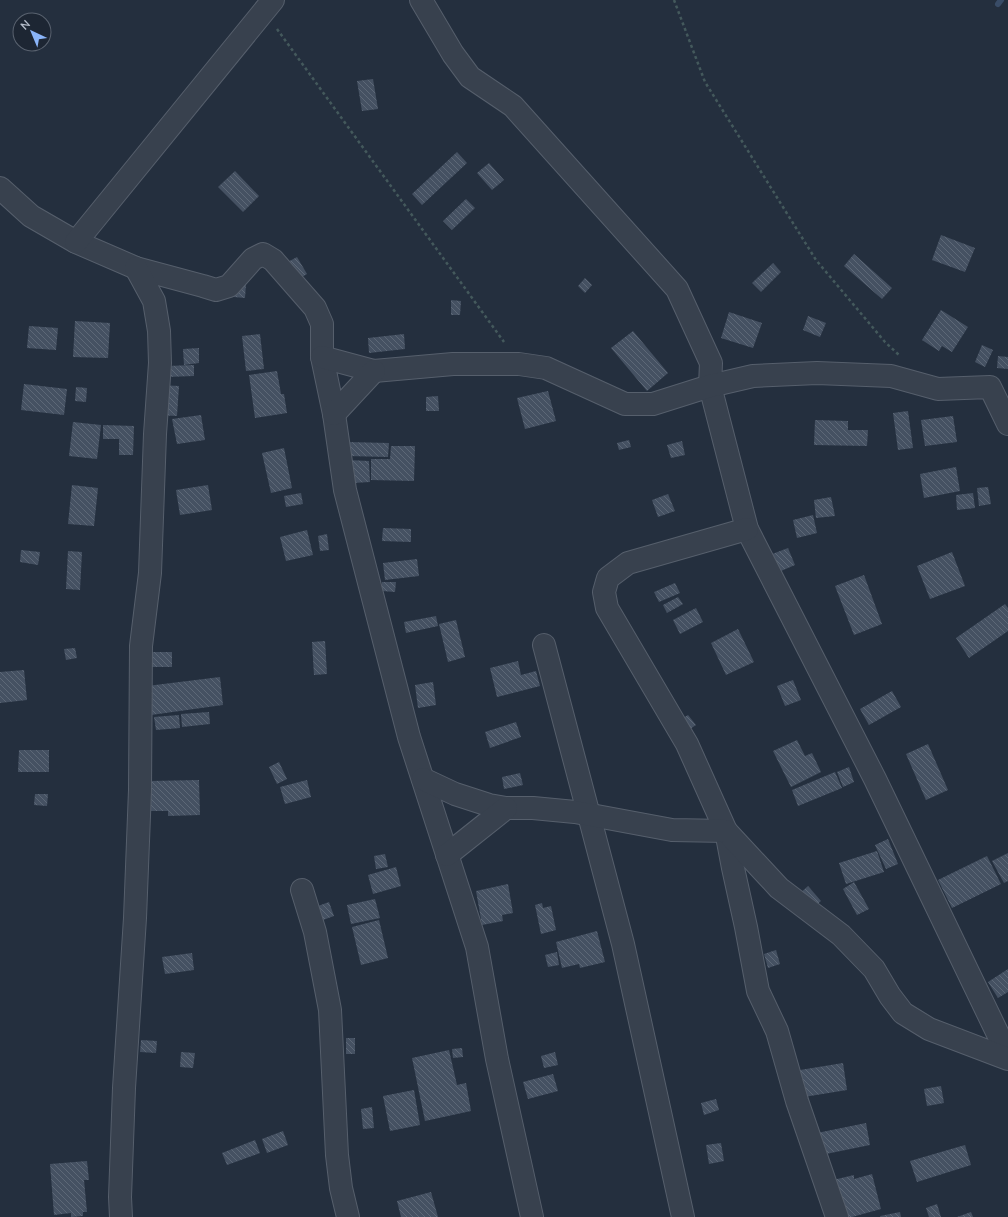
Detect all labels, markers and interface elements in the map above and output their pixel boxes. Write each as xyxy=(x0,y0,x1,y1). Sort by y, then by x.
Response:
north arrow xyxy=(12,12,52,52)
text: N xyxy=(17,17,34,33)

